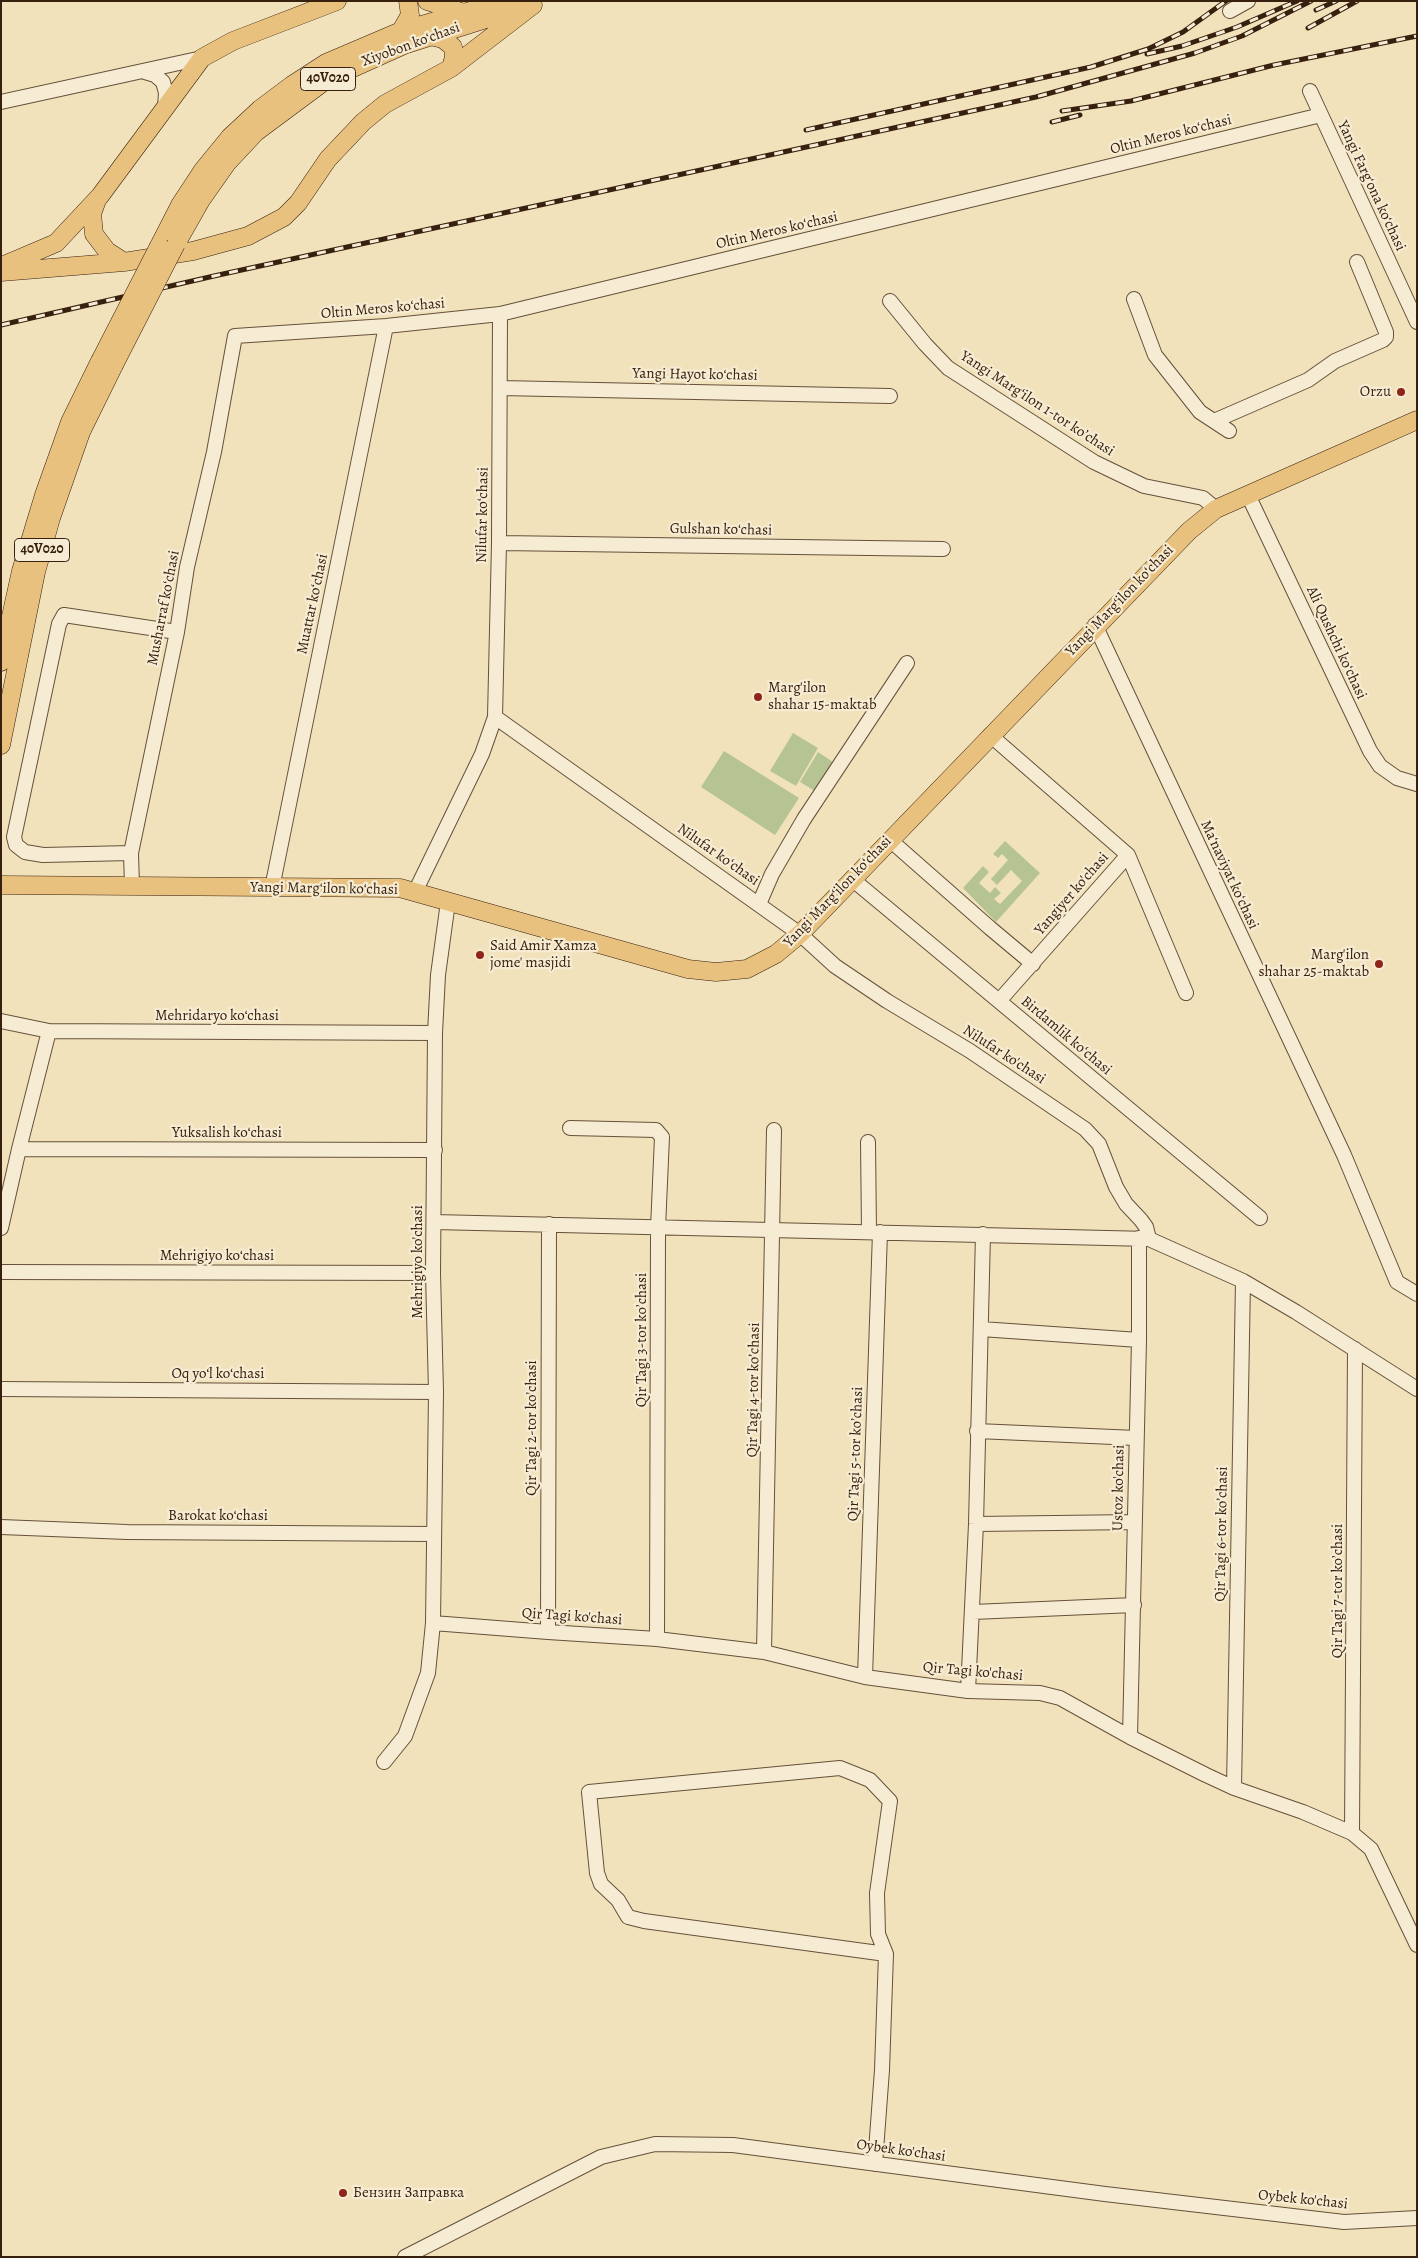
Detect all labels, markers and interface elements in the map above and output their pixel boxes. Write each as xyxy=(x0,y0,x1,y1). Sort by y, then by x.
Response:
street label: Xiyobon koʻchasi xyxy=(359,19,463,71)
road number: 40V020 xyxy=(300,68,356,90)
street label: Oltin Meros koʻchasi xyxy=(1108,111,1234,159)
street label: Yangi Fargʻona koʻchasi xyxy=(1333,118,1409,254)
street label: Oltin Meros koʻchasi xyxy=(714,208,840,254)
street label: Oltin Meros koʻchasi xyxy=(320,295,446,323)
street label: Yangi Margʻilon 1-tor koʼchasi xyxy=(957,347,1117,461)
street label: Yangi Hayot koʻchasi xyxy=(632,365,758,385)
place label: Orzu xyxy=(1360,383,1391,401)
marker: Orzu xyxy=(1395,386,1407,398)
street label: Nilufar koʻchasi xyxy=(473,467,493,563)
street label: Gulshan koʻchasi xyxy=(670,520,772,540)
road number: 40V020 xyxy=(15,538,70,562)
street label: Yangi Margʻilon koʻchasi xyxy=(1062,542,1178,660)
street label: Musharraf koʻchasi xyxy=(144,549,184,667)
street label: Muattar koʻchasi xyxy=(294,552,332,656)
street label: Ali Qushchi koʻchasi xyxy=(1302,584,1370,702)
place label: Marg'ilon shahar 15-maktab xyxy=(768,679,877,714)
marker: Marg'ilon shahar 15-maktab xyxy=(752,691,764,703)
street label: Maʻnaviyat koʻchasi xyxy=(1196,818,1262,932)
street label: Nilufar koʻchasi xyxy=(674,820,762,890)
street label: Yangi Margʻilon koʻchasi xyxy=(780,833,896,951)
street label: Yangiyer ko'chasi xyxy=(1031,849,1113,939)
street label: Yangi Margʻilon koʻchasi xyxy=(250,879,398,899)
place label: Said Amir Xamza jome' masjidi xyxy=(490,937,597,972)
place label: Marg'ilon shahar 25-maktab xyxy=(1258,946,1369,981)
marker: Said Amir Xamza jome' masjidi xyxy=(474,949,486,961)
marker: Marg'ilon shahar 25-maktab xyxy=(1373,958,1385,970)
street label: Birdamlik koʻchasi xyxy=(1017,993,1115,1079)
street label: Mehridaryo koʻchasi xyxy=(155,1007,279,1025)
street label: Nilufar ko'chasi xyxy=(959,1022,1049,1088)
street label: Yuksalish koʻchasi xyxy=(172,1124,282,1142)
street label: Mehrigiyo ko'chasi xyxy=(409,1205,427,1319)
street label: Mehrigiyo koʻchasi xyxy=(160,1247,274,1265)
street label: Qir Tagi 3-tor koʼchasi xyxy=(633,1273,651,1407)
street label: Qir Tagi 4-tor koʼchasi xyxy=(744,1322,764,1458)
street label: Qir Tagi 2-tor koʼchasi xyxy=(523,1360,541,1496)
street label: Oq yoʻl koʻchasi xyxy=(171,1365,265,1383)
street label: Qir Tagi 5-tor koʼchasi xyxy=(845,1386,867,1522)
street label: Ustoz ko'chasi xyxy=(1109,1445,1129,1531)
street label: Qir Tagi 6-tor koʼchasi xyxy=(1212,1466,1232,1602)
street label: Barokat koʻchasi xyxy=(168,1507,268,1525)
street label: Qir Tagi 7-tor koʼchasi xyxy=(1329,1524,1347,1658)
street label: Qir Tagi ko'chasi xyxy=(521,1605,623,1629)
street label: Qir Tagi ko'chasi xyxy=(922,1659,1024,1685)
street label: Oybek ko'chasi xyxy=(855,2136,947,2166)
place label: Бензин Заправка xyxy=(353,2184,464,2202)
street label: Oybek ko'chasi xyxy=(1257,2186,1349,2214)
marker: Бензин Заправка xyxy=(337,2187,349,2199)

